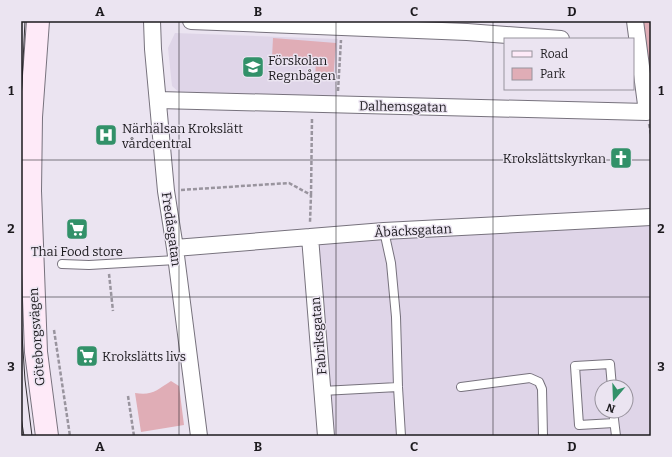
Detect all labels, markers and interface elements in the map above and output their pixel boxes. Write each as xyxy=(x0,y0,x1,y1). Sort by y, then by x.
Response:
text: A xyxy=(95,4,105,19)
text: B xyxy=(254,4,262,19)
text: C xyxy=(410,4,418,19)
text: D xyxy=(567,4,577,19)
legend xyxy=(504,38,634,90)
text: Road xyxy=(540,47,568,61)
place label: Förskolan Regnbågen xyxy=(268,53,337,83)
school or university icon: Förskolan Regnbågen xyxy=(240,54,266,80)
text: Park xyxy=(540,67,566,81)
text: 1 xyxy=(8,83,14,98)
text: 1 xyxy=(658,83,664,98)
street label: Dalhemsgatan xyxy=(359,98,448,115)
place label: Närhälsan Krokslätt vårdcentral xyxy=(121,121,243,151)
hospital icon: Närhälsan Krokslätt vårdcentral xyxy=(93,122,119,148)
church icon: Krokslättskyrkan xyxy=(608,145,634,171)
place label: Krokslättskyrkan xyxy=(503,151,607,166)
street label: Fredåsgatan xyxy=(159,191,184,268)
supermarket icon: Thai Food store xyxy=(64,216,90,242)
text: 2 xyxy=(7,221,15,236)
street label: Åbäcksgatan xyxy=(374,221,453,240)
text: 2 xyxy=(657,221,665,236)
place label: Thai Food store xyxy=(31,244,123,259)
street label: Göteborgsvägen xyxy=(26,287,47,387)
street label: Fabriksgatan xyxy=(308,296,329,376)
supermarket icon: Krokslätts livs xyxy=(74,343,100,369)
place label: Krokslätts livs xyxy=(102,349,186,364)
text: 3 xyxy=(7,359,15,374)
text: 3 xyxy=(657,359,665,374)
north arrow xyxy=(594,379,634,419)
text: N xyxy=(604,400,617,416)
text: A xyxy=(95,439,105,454)
text: B xyxy=(254,439,262,454)
text: C xyxy=(410,439,418,454)
text: D xyxy=(567,439,577,454)

